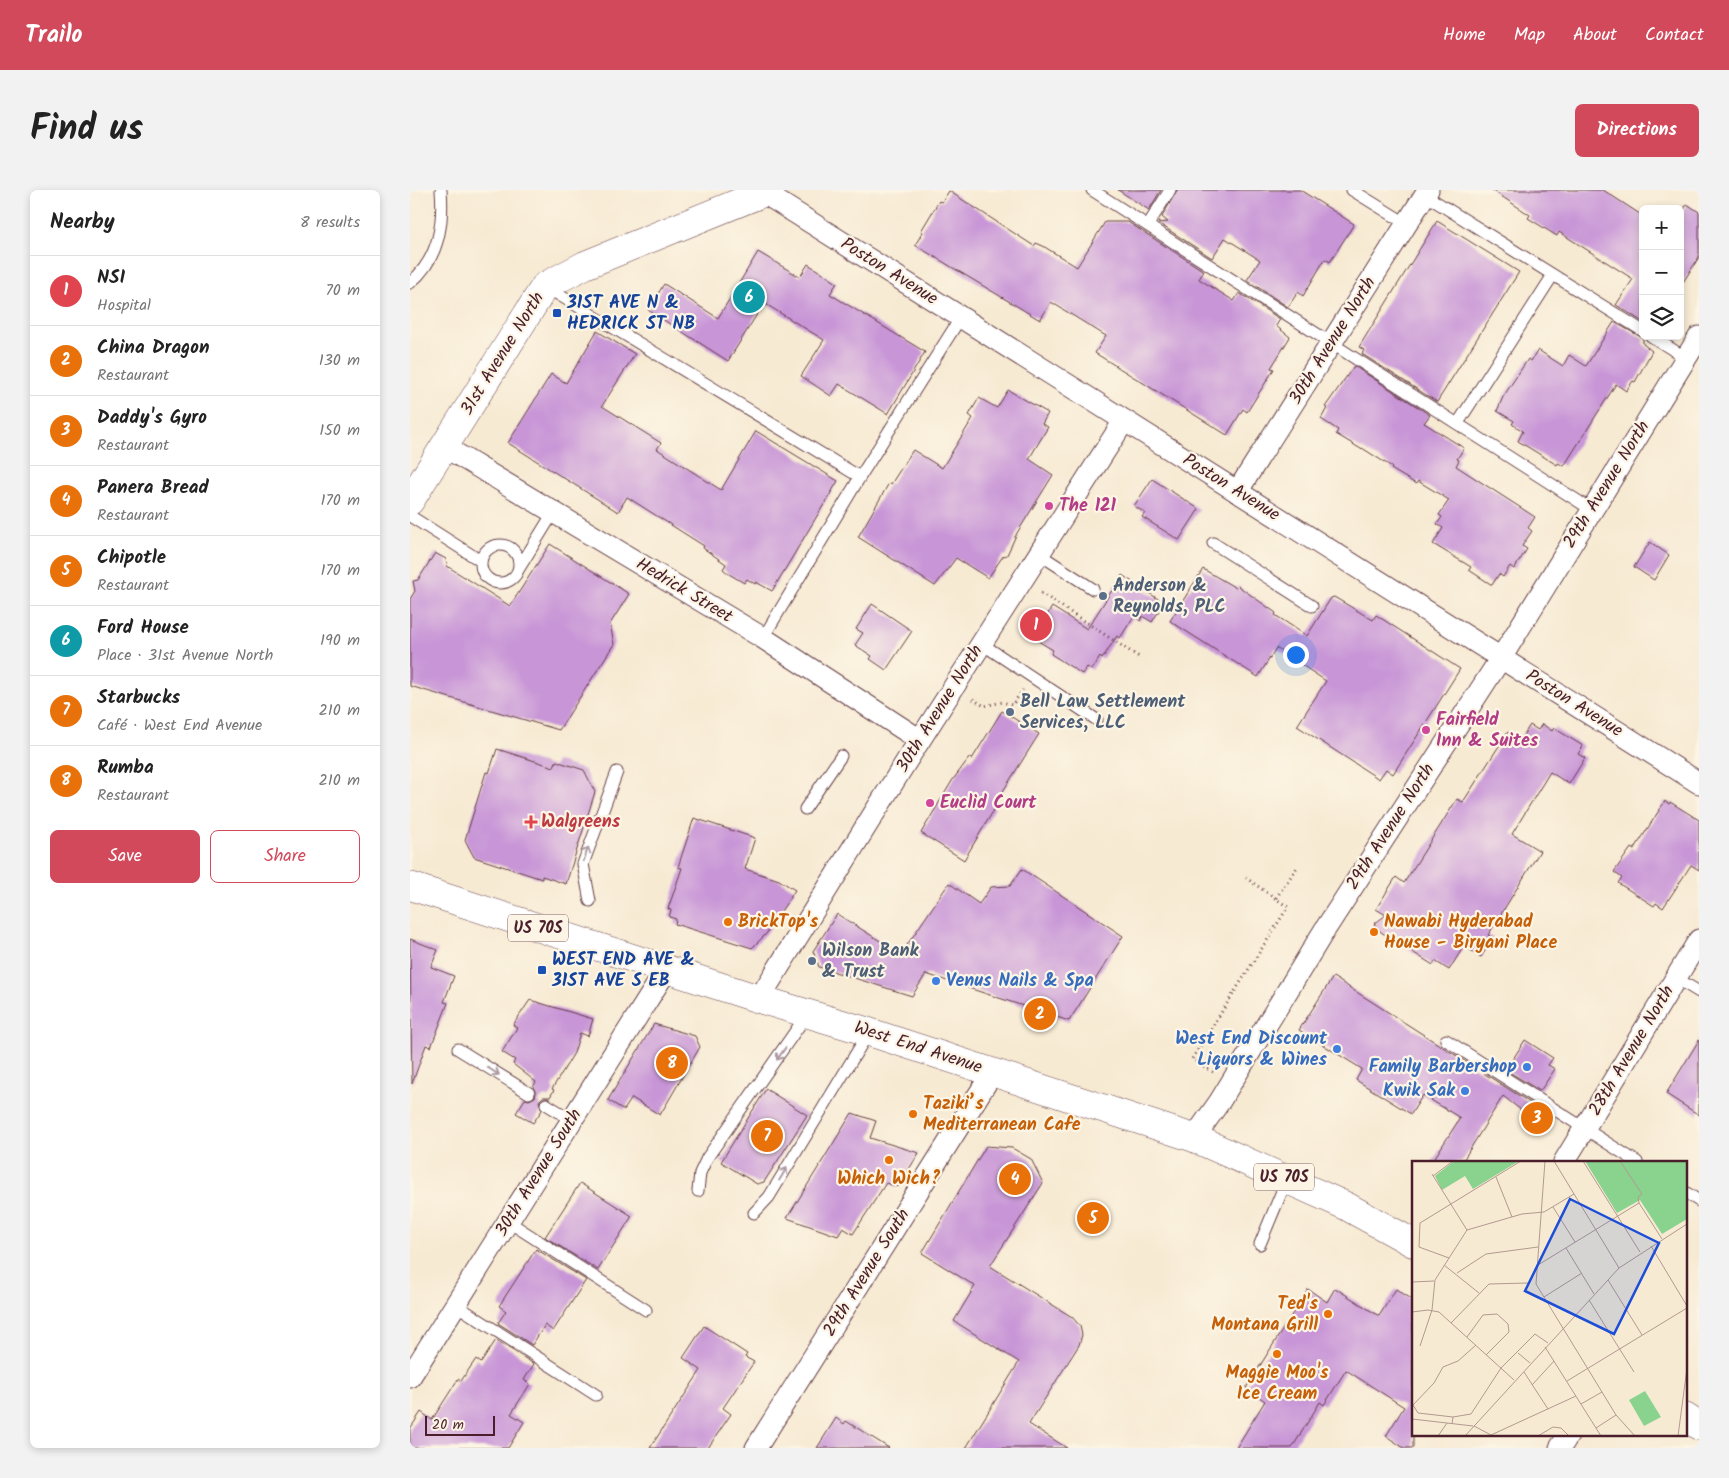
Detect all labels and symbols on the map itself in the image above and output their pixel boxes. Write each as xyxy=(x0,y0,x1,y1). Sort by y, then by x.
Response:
street label: Poston Avenue xyxy=(834,230,944,314)
street label: 30th Avenue North xyxy=(1282,271,1384,411)
pin: 6 xyxy=(733,278,765,316)
street label: 31st Avenue North xyxy=(453,287,553,421)
place label: 31ST AVE N & HEDRICK ST NB xyxy=(566,289,695,339)
marker: 31ST AVE N & HEDRICK ST NB xyxy=(551,307,563,319)
street label: 29th Avenue North xyxy=(1556,415,1658,555)
street label: Poston Avenue xyxy=(1176,446,1286,530)
place label: The 121 xyxy=(1059,492,1117,521)
marker: The 121 xyxy=(1043,500,1055,512)
street label: Hedrick Street xyxy=(630,551,739,632)
place label: Anderson & Reynolds, PLC xyxy=(1113,572,1226,622)
marker: Anderson & Reynolds, PLC xyxy=(1097,590,1109,602)
pin: 1 xyxy=(1020,606,1052,644)
street label: 30th Avenue North xyxy=(889,639,991,779)
your location xyxy=(1283,642,1309,668)
street label: Poston Avenue xyxy=(1519,662,1629,746)
place label: Bell Law Settlement Services, LLC xyxy=(1020,688,1186,738)
marker: Bell Law Settlement Services, LLC xyxy=(1004,706,1016,718)
place label: Fairfield Inn & Suites xyxy=(1436,706,1539,756)
marker: Fairfield Inn & Suites xyxy=(1420,724,1432,736)
street label: 29th Avenue North xyxy=(1339,758,1443,896)
place label: Euclid Court xyxy=(940,789,1037,818)
marker: Euclid Court xyxy=(924,797,936,809)
place label: Walgreens xyxy=(541,808,621,837)
marker: Walgreens xyxy=(525,816,537,828)
one-way arrow xyxy=(582,847,591,862)
place label: BrickTop's xyxy=(738,908,819,937)
place label: Nawabi Hyderabad House - Biryani Place xyxy=(1384,908,1557,958)
road number: US 70S xyxy=(508,914,568,941)
marker: BrickTop's xyxy=(722,916,734,928)
marker: Nawabi Hyderabad House - Biryani Place xyxy=(1368,926,1380,938)
place label: Wilson Bank & Trust xyxy=(822,937,919,987)
place label: WEST END AVE & 31ST AVE S EB xyxy=(551,946,695,996)
marker: Wilson Bank & Trust xyxy=(806,955,818,967)
marker: WEST END AVE & 31ST AVE S EB xyxy=(536,964,548,976)
place label: Venus Nails & Spa xyxy=(946,967,1094,996)
marker: Venus Nails & Spa xyxy=(930,975,942,987)
street label: 28th Avenue North xyxy=(1581,980,1683,1122)
pin: 2 xyxy=(1024,995,1056,1033)
street label: West End Avenue xyxy=(850,1014,986,1082)
place label: West End Discount Liquors & Wines xyxy=(1175,1025,1328,1075)
marker: West End Discount Liquors & Wines xyxy=(1331,1043,1343,1055)
pin: 8 xyxy=(656,1044,688,1082)
one-way arrow xyxy=(775,1047,786,1061)
place label: Family Barbershop xyxy=(1369,1053,1517,1082)
marker: Family Barbershop xyxy=(1521,1061,1533,1073)
one-way arrow xyxy=(486,1066,500,1076)
place label: Kwik Sak xyxy=(1383,1077,1456,1106)
marker: Kwik Sak xyxy=(1459,1085,1471,1097)
place label: Taziki’s Mediterranean Cafe xyxy=(923,1090,1081,1140)
pin: 3 xyxy=(1521,1099,1553,1137)
street label: 30th Avenue South xyxy=(488,1103,590,1243)
marker: Taziki’s Mediterranean Cafe xyxy=(907,1108,919,1120)
pin: 7 xyxy=(751,1117,783,1155)
marker: Which Wich? xyxy=(883,1154,895,1166)
pin: 4 xyxy=(999,1160,1031,1198)
inset map xyxy=(1412,1161,1686,1436)
road number: US 70S xyxy=(1254,1164,1314,1190)
place label: Which Wich? xyxy=(837,1165,941,1194)
one-way arrow xyxy=(778,1168,788,1182)
pin: 5 xyxy=(1077,1199,1109,1237)
street label: 29th Avenue South xyxy=(816,1203,918,1343)
place label: Ted's Montana Grill xyxy=(1211,1290,1319,1340)
marker: Ted's Montana Grill xyxy=(1322,1308,1334,1320)
marker: Maggie Moo's Ice Cream xyxy=(1271,1348,1283,1360)
place label: Maggie Moo's Ice Cream xyxy=(1226,1359,1329,1409)
scale bar xyxy=(425,1413,495,1436)

